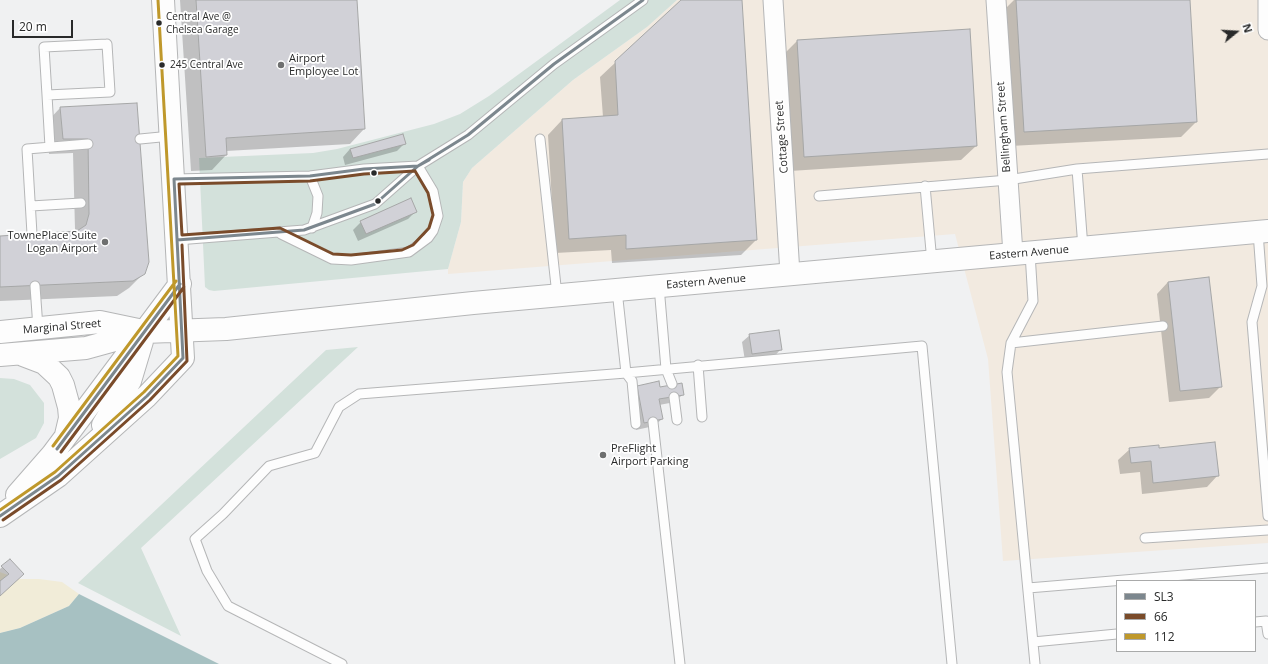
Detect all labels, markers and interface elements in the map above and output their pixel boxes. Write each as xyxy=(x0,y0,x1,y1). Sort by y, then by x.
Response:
place label: Central Ave @ Chelsea Garage xyxy=(166,11,239,34)
scale bar xyxy=(14,12,75,38)
north arrow xyxy=(1216,12,1256,52)
text: 20 m xyxy=(19,18,47,35)
marker: Central Ave @ Chelsea Garage xyxy=(154,18,164,28)
text: N xyxy=(1239,22,1256,35)
place label: Airport Employee Lot xyxy=(289,52,358,78)
place label: 245 Central Ave xyxy=(170,59,243,71)
marker: 245 Central Ave xyxy=(157,60,167,70)
marker: Airport Employee Lot xyxy=(276,60,286,70)
street label: Bellingham Street xyxy=(994,81,1014,173)
street label: Cottage Street xyxy=(773,100,791,174)
unlabelled marker xyxy=(369,168,379,178)
unlabelled marker xyxy=(373,196,383,206)
place label: TownePlace Suite Logan Airport xyxy=(7,229,97,255)
marker: TownePlace Suite Logan Airport xyxy=(100,237,110,247)
street label: Eastern Avenue xyxy=(989,243,1069,263)
street label: Eastern Avenue xyxy=(666,272,746,292)
street label: Marginal Street xyxy=(22,317,102,337)
place label: PreFlight Airport Parking xyxy=(611,442,688,468)
marker: PreFlight Airport Parking xyxy=(598,450,608,460)
legend xyxy=(1116,580,1256,652)
text: SL3 xyxy=(1154,588,1174,605)
text: 66 xyxy=(1154,608,1168,625)
text: 112 xyxy=(1154,628,1175,645)

